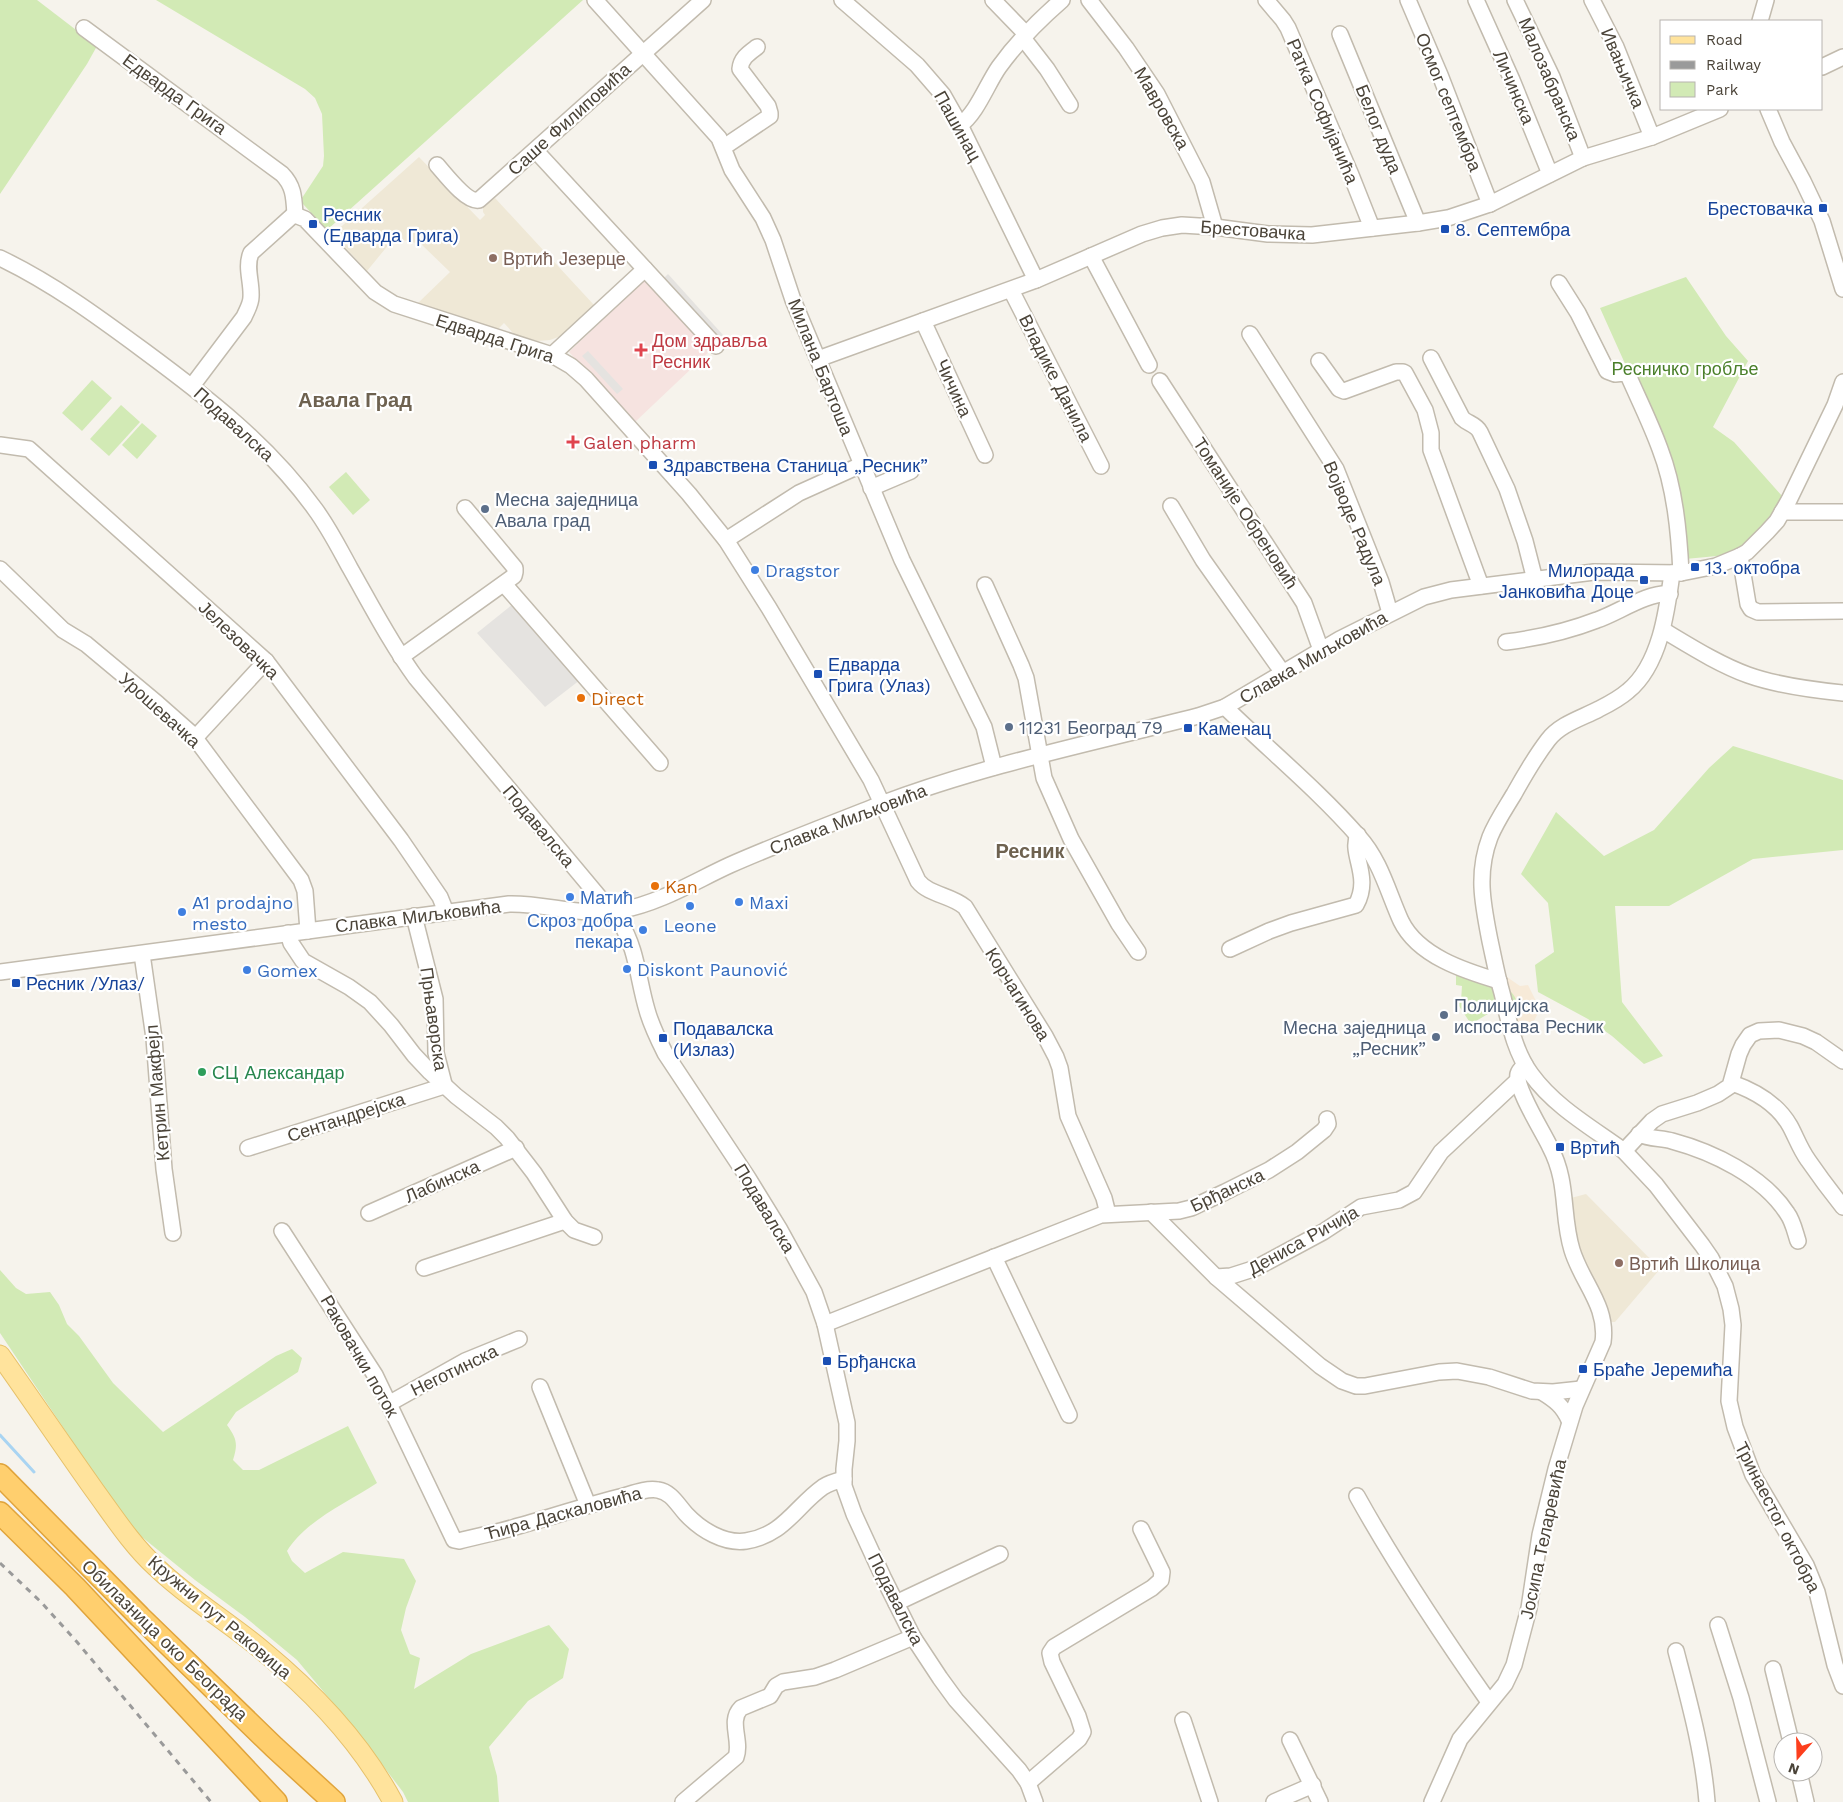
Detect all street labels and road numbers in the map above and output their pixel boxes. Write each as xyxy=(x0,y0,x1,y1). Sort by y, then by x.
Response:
street label: Малозабранска xyxy=(1515,14,1586,145)
street label: Ивањичка xyxy=(1597,25,1650,112)
street label: Осмог септембра xyxy=(1412,30,1487,175)
street label: Ратка Софијанића xyxy=(1283,35,1363,188)
street label: Личинска xyxy=(1489,47,1539,128)
street label: Едварда Грига xyxy=(119,49,232,139)
street label: Саше Филиповића xyxy=(503,58,635,179)
street label: Мавровска xyxy=(1130,63,1194,154)
street label: Белог дуда xyxy=(1352,81,1407,177)
street label: Пашинац xyxy=(930,87,986,165)
street label: Брестовачка xyxy=(1200,216,1307,244)
street label: Милана Бартоша xyxy=(784,296,858,439)
street label: Едварда Грига xyxy=(433,309,558,367)
street label: Владике Данила xyxy=(1015,311,1098,446)
street label: Чичина xyxy=(932,356,977,421)
street label: Подавалска xyxy=(190,383,279,466)
street label: Томаније Обреновић xyxy=(1189,433,1303,593)
street label: Војводе Радула xyxy=(1319,458,1391,589)
street label: Јелезовачка xyxy=(195,597,284,684)
street label: Славка Миљковића xyxy=(1236,606,1391,708)
street label: Урошевачка xyxy=(115,668,206,753)
street label: Славка Миљковића xyxy=(766,779,930,859)
street label: Подавалска xyxy=(499,781,580,872)
street label: Славка Миљковића xyxy=(334,895,503,937)
street label: Корчагинова xyxy=(981,944,1055,1045)
street label: Прњаворска xyxy=(416,966,452,1073)
street label: Кетрин Макфејл xyxy=(141,1024,173,1162)
street label: Сентандрејска xyxy=(284,1088,409,1146)
street label: Лабинска xyxy=(401,1155,483,1207)
street label: Подавалска xyxy=(730,1160,800,1257)
street label: Брђанска xyxy=(1187,1163,1268,1216)
street label: Дениса Ричија xyxy=(1244,1201,1363,1279)
street label: Раковачки поток xyxy=(317,1291,403,1421)
street label: Неготинска xyxy=(407,1339,502,1400)
street label: Тринаестог октобра xyxy=(1731,1438,1826,1597)
street label: Јосипа Теларевића xyxy=(1516,1456,1570,1621)
street label: Ћира Даскаловића xyxy=(482,1482,645,1544)
street label: Подавалска xyxy=(864,1550,929,1649)
street label: Кружни пут Раковица xyxy=(144,1551,297,1684)
street label: Обилазница око Београда xyxy=(78,1555,253,1726)

